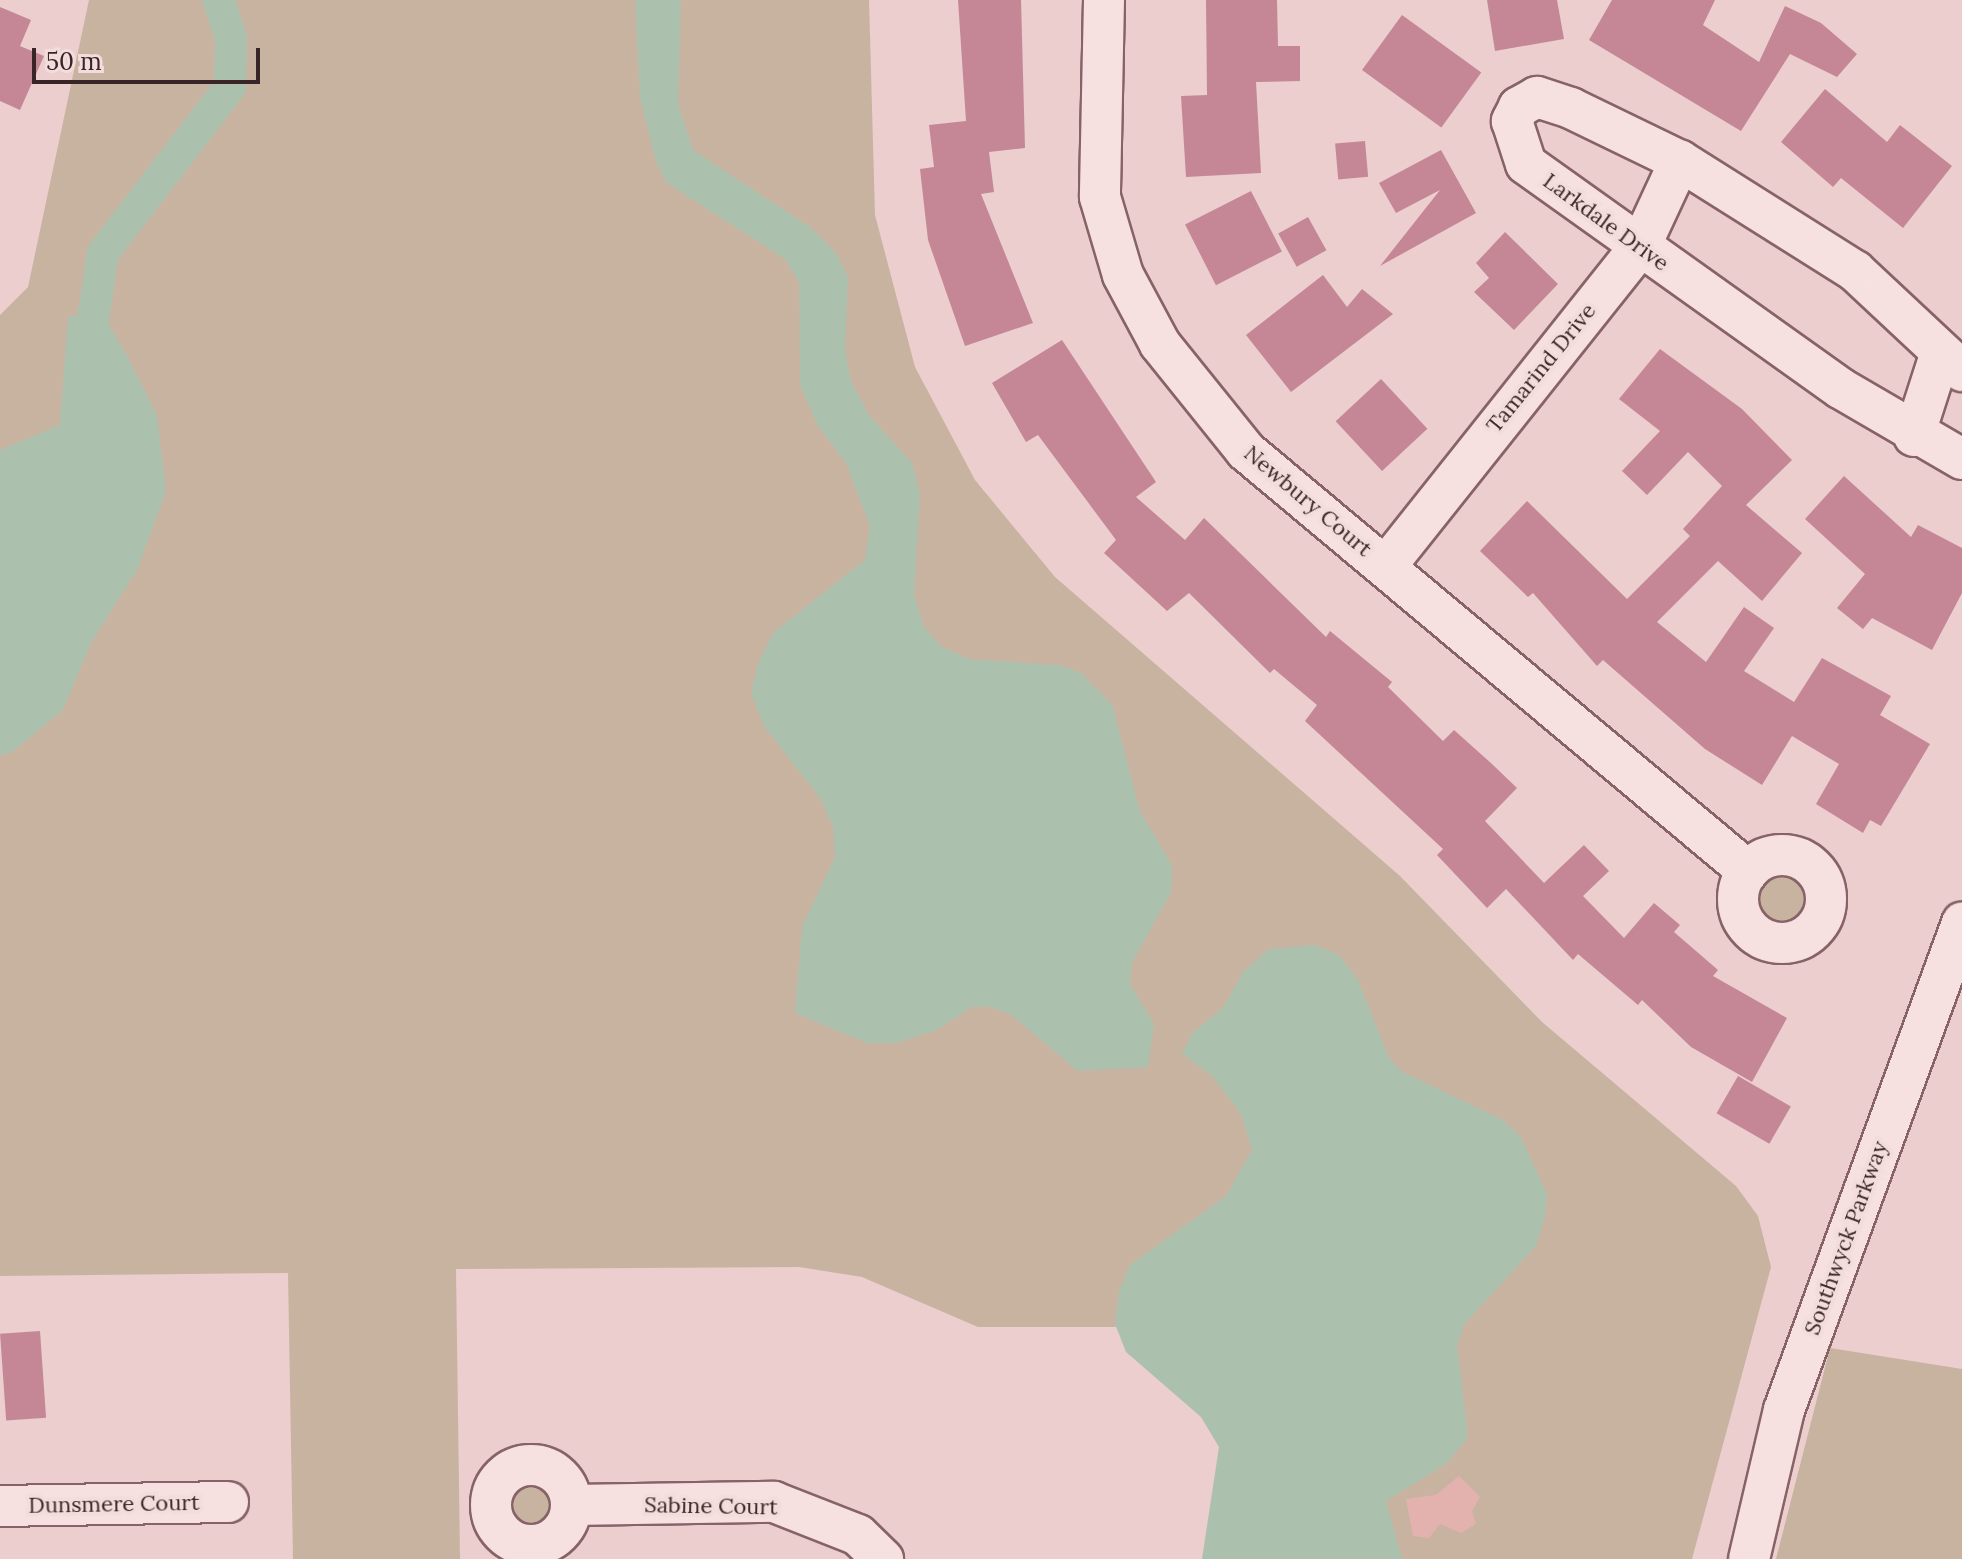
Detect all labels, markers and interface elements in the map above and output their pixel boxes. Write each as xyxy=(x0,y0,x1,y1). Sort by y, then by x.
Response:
scale bar xyxy=(36,32,264,82)
text: 50 m xyxy=(46,46,102,77)
street label: Larkdale Drive xyxy=(1538,168,1674,276)
street label: Tamarind Drive xyxy=(1481,298,1601,438)
street label: Newbury Court xyxy=(1239,440,1377,562)
street label: Southwyck Parkway xyxy=(1799,1137,1893,1339)
street label: Dunsmere Court xyxy=(28,1489,200,1519)
street label: Sabine Court xyxy=(644,1492,778,1520)

